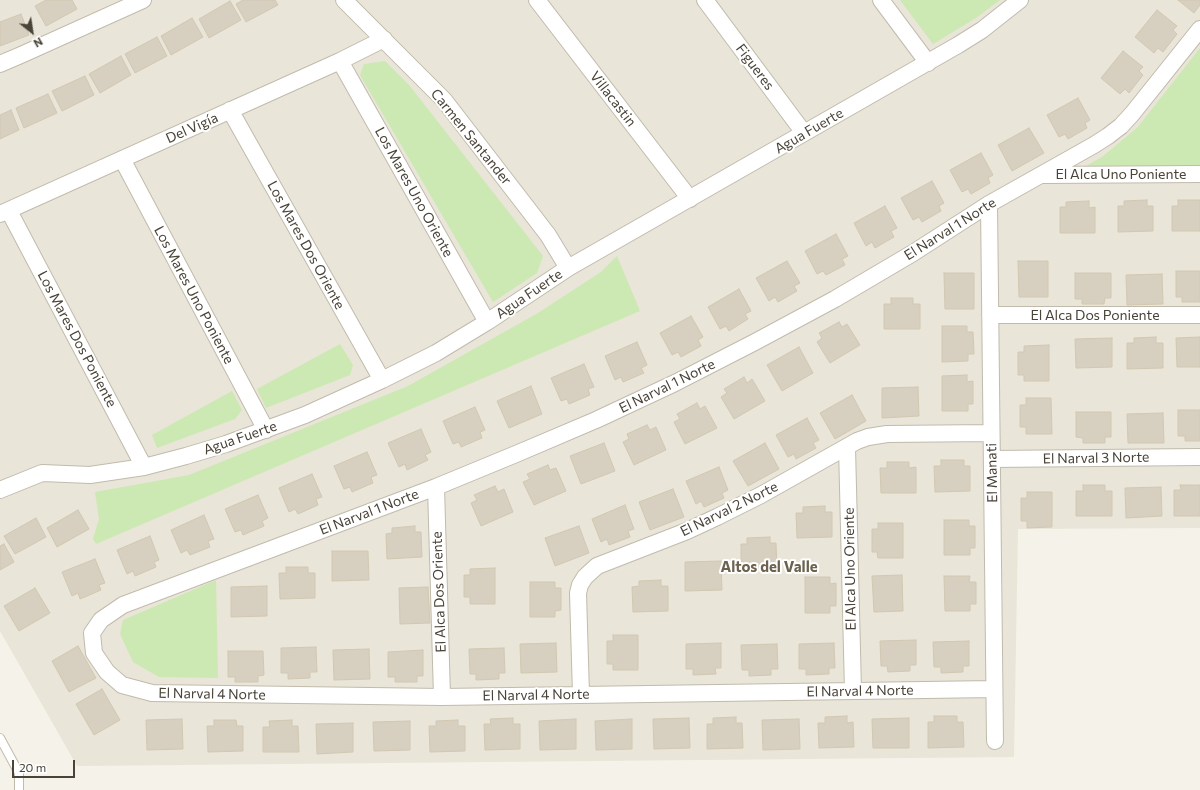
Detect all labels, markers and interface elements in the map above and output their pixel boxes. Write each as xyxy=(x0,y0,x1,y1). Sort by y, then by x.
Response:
north arrow xyxy=(12,12,52,52)
text: N xyxy=(31,35,45,51)
street label: Figueres xyxy=(732,41,778,93)
street label: Villacastin xyxy=(586,68,640,130)
street label: Carmen Santander xyxy=(427,86,515,188)
street label: Agua Fuerte xyxy=(772,105,846,157)
street label: Del Vigía xyxy=(163,109,221,147)
street label: Los Mares Uno Oriente xyxy=(371,124,457,260)
street label: El Alca Uno Poniente xyxy=(1056,166,1186,182)
street label: Los Mares Dos Oriente xyxy=(264,178,348,312)
street label: El Narval 1 Norte xyxy=(901,194,999,264)
street label: Los Mares Uno Poniente xyxy=(150,223,238,367)
street label: Agua Fuerte xyxy=(493,266,565,322)
street label: Los Mares Dos Poniente xyxy=(34,268,120,410)
street label: El Alca Dos Poniente xyxy=(1030,307,1160,323)
street label: El Narval 1 Norte xyxy=(616,355,718,417)
street label: Agua Fuerte xyxy=(201,418,279,458)
street label: El Manati xyxy=(983,443,1001,503)
street label: El Narval 3 Norte xyxy=(1042,449,1150,467)
street label: El Narval 2 Norte xyxy=(677,478,781,540)
street label: El Narval 1 Norte xyxy=(317,485,421,539)
street label: El Alca Uno Oriente xyxy=(841,507,859,631)
street label: El Alca Dos Oriente xyxy=(428,531,450,653)
district label: Altos del Valle xyxy=(720,558,818,576)
street label: El Narval 4 Norte xyxy=(806,682,914,700)
street label: El Narval 4 Norte xyxy=(158,685,266,703)
street label: El Narval 4 Norte xyxy=(482,686,590,704)
scale bar xyxy=(14,752,77,778)
text: 20 m xyxy=(19,760,46,774)

